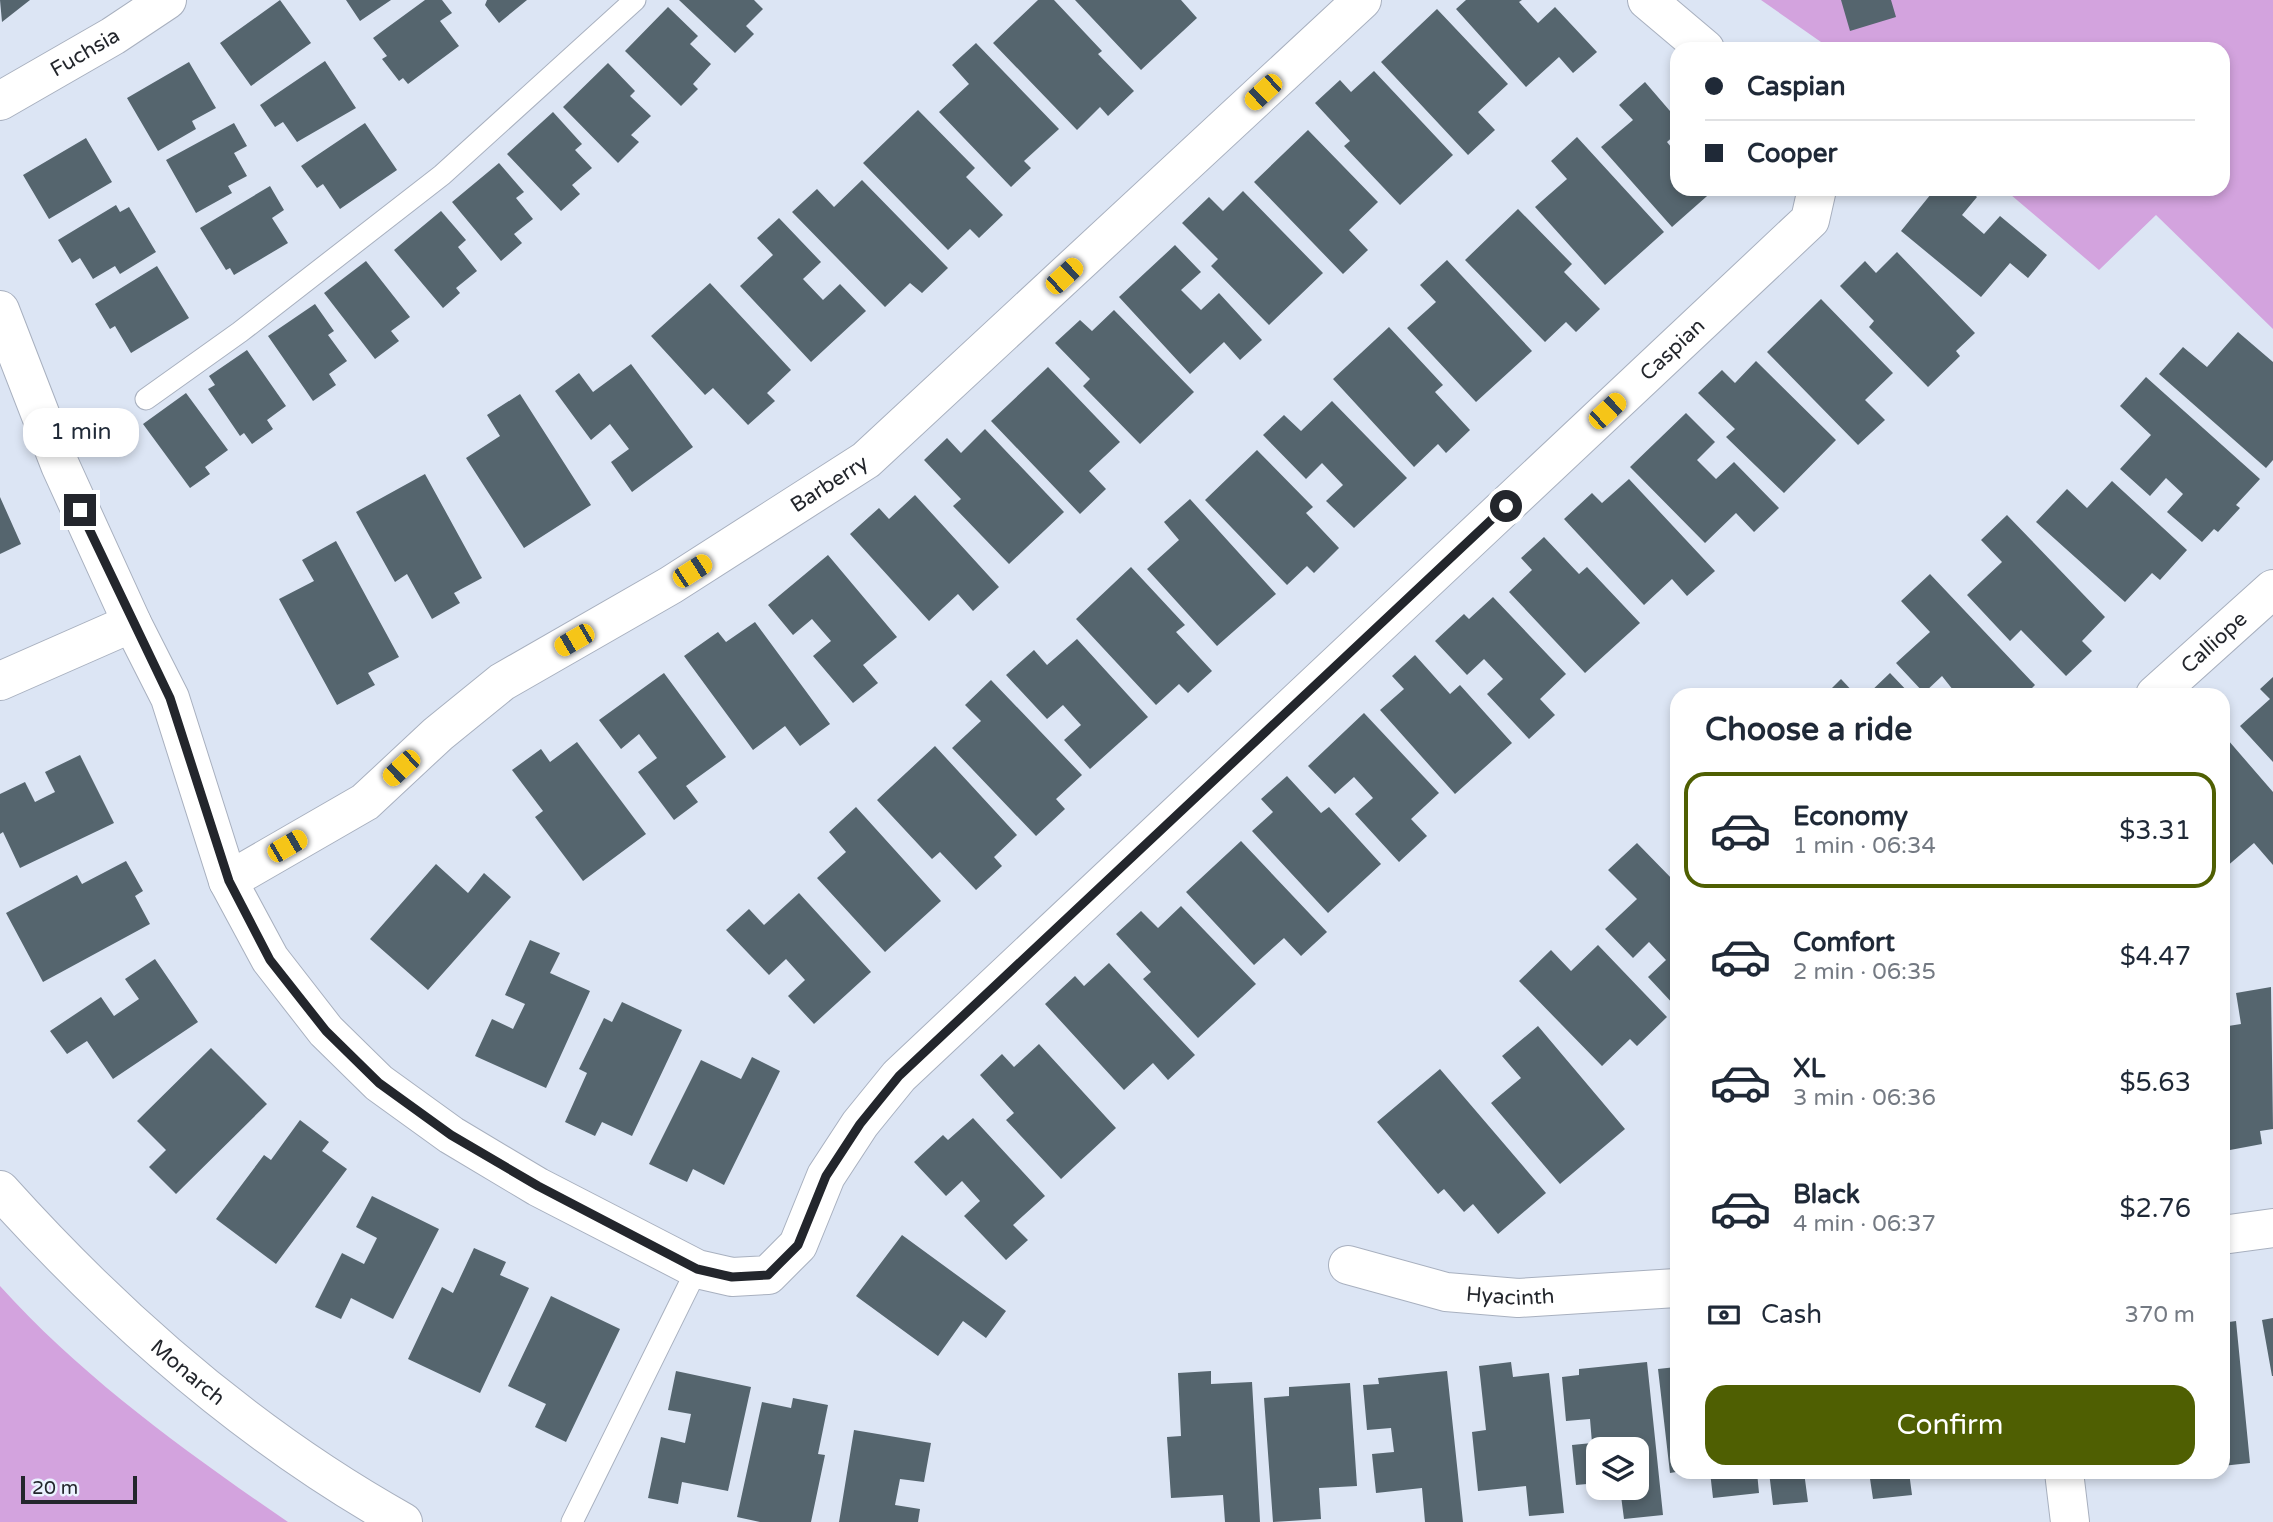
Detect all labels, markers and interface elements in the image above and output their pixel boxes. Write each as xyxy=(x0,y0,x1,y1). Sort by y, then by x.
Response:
street label: Fuchsia xyxy=(46,23,124,82)
car xyxy=(1241,70,1286,114)
text: Caspian xyxy=(1747,71,1846,102)
text: Cooper xyxy=(1747,138,1837,169)
car xyxy=(1042,254,1087,298)
street label: Caspian xyxy=(1635,313,1710,386)
car xyxy=(1585,389,1630,433)
callout: 1 min xyxy=(22,408,138,458)
text: 1 min xyxy=(50,418,112,446)
street label: Barberry xyxy=(786,450,873,518)
route start xyxy=(1490,490,1522,522)
route end xyxy=(64,494,96,526)
car xyxy=(669,551,716,591)
street label: Calliope xyxy=(2176,606,2252,679)
car xyxy=(551,620,598,660)
text: Choose a ride xyxy=(1705,711,1912,749)
car xyxy=(379,746,424,790)
icon: car xyxy=(1709,799,1772,862)
text: Economy xyxy=(1793,801,1908,832)
text: $3.31 xyxy=(2119,815,2191,846)
car xyxy=(264,826,311,866)
text: 1 min · 06:34 xyxy=(1793,832,1936,860)
icon: car xyxy=(1709,925,1772,988)
text: Comfort xyxy=(1793,927,1895,958)
text: $4.47 xyxy=(2120,941,2191,972)
text: 2 min · 06:35 xyxy=(1793,958,1936,986)
icon: car xyxy=(1709,1051,1772,1114)
text: XL xyxy=(1793,1053,1825,1084)
text: $5.63 xyxy=(2119,1067,2191,1098)
text: 3 min · 06:36 xyxy=(1793,1084,1936,1112)
icon: car xyxy=(1709,1177,1772,1240)
text: Black xyxy=(1793,1179,1860,1210)
text: $2.76 xyxy=(2119,1193,2191,1224)
text: 4 min · 06:37 xyxy=(1793,1210,1936,1238)
street label: Hyacinth xyxy=(1465,1282,1555,1311)
icon: cash xyxy=(1705,1296,1743,1334)
text: Cash xyxy=(1761,1299,1822,1330)
text: 370 m xyxy=(2125,1301,2195,1329)
street label: Monarch xyxy=(145,1334,230,1411)
button: Confirm xyxy=(1705,1385,2195,1465)
map controls xyxy=(1586,1437,1649,1500)
button: layers xyxy=(1586,1437,1649,1500)
scale bar xyxy=(21,1473,136,1505)
text: 20 m xyxy=(32,1477,78,1499)

